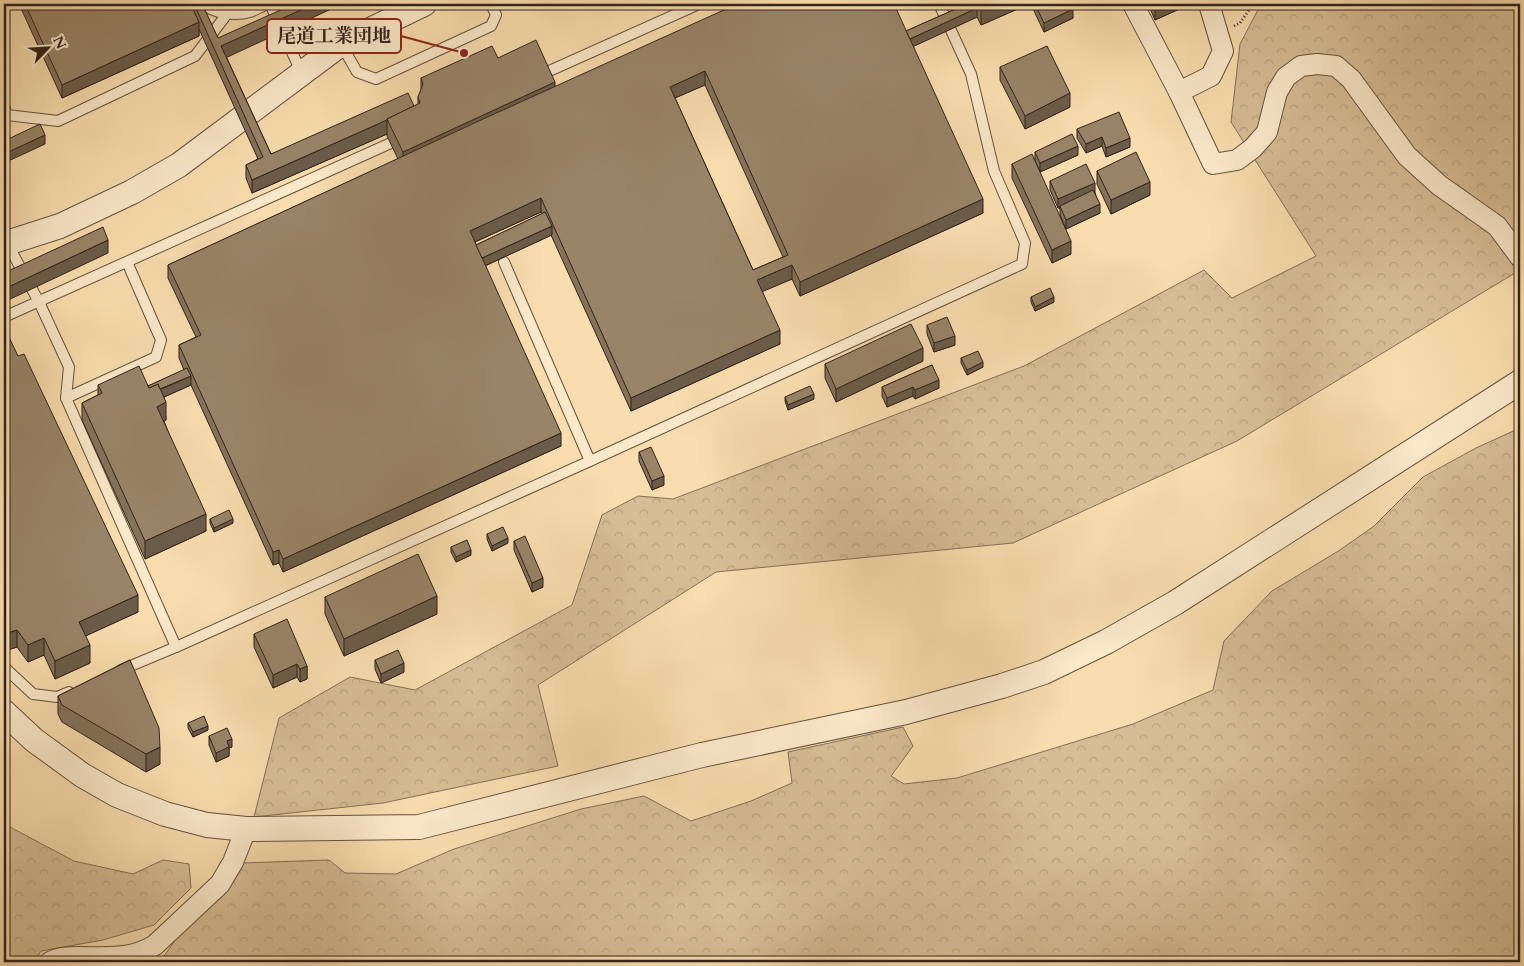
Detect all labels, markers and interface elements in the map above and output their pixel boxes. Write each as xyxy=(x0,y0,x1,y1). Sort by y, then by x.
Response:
callout: 尾道工業団地 xyxy=(267,19,401,53)
north arrow xyxy=(22,22,72,72)
text: 尾道工業団地 xyxy=(277,23,391,49)
text: N xyxy=(48,33,71,52)

